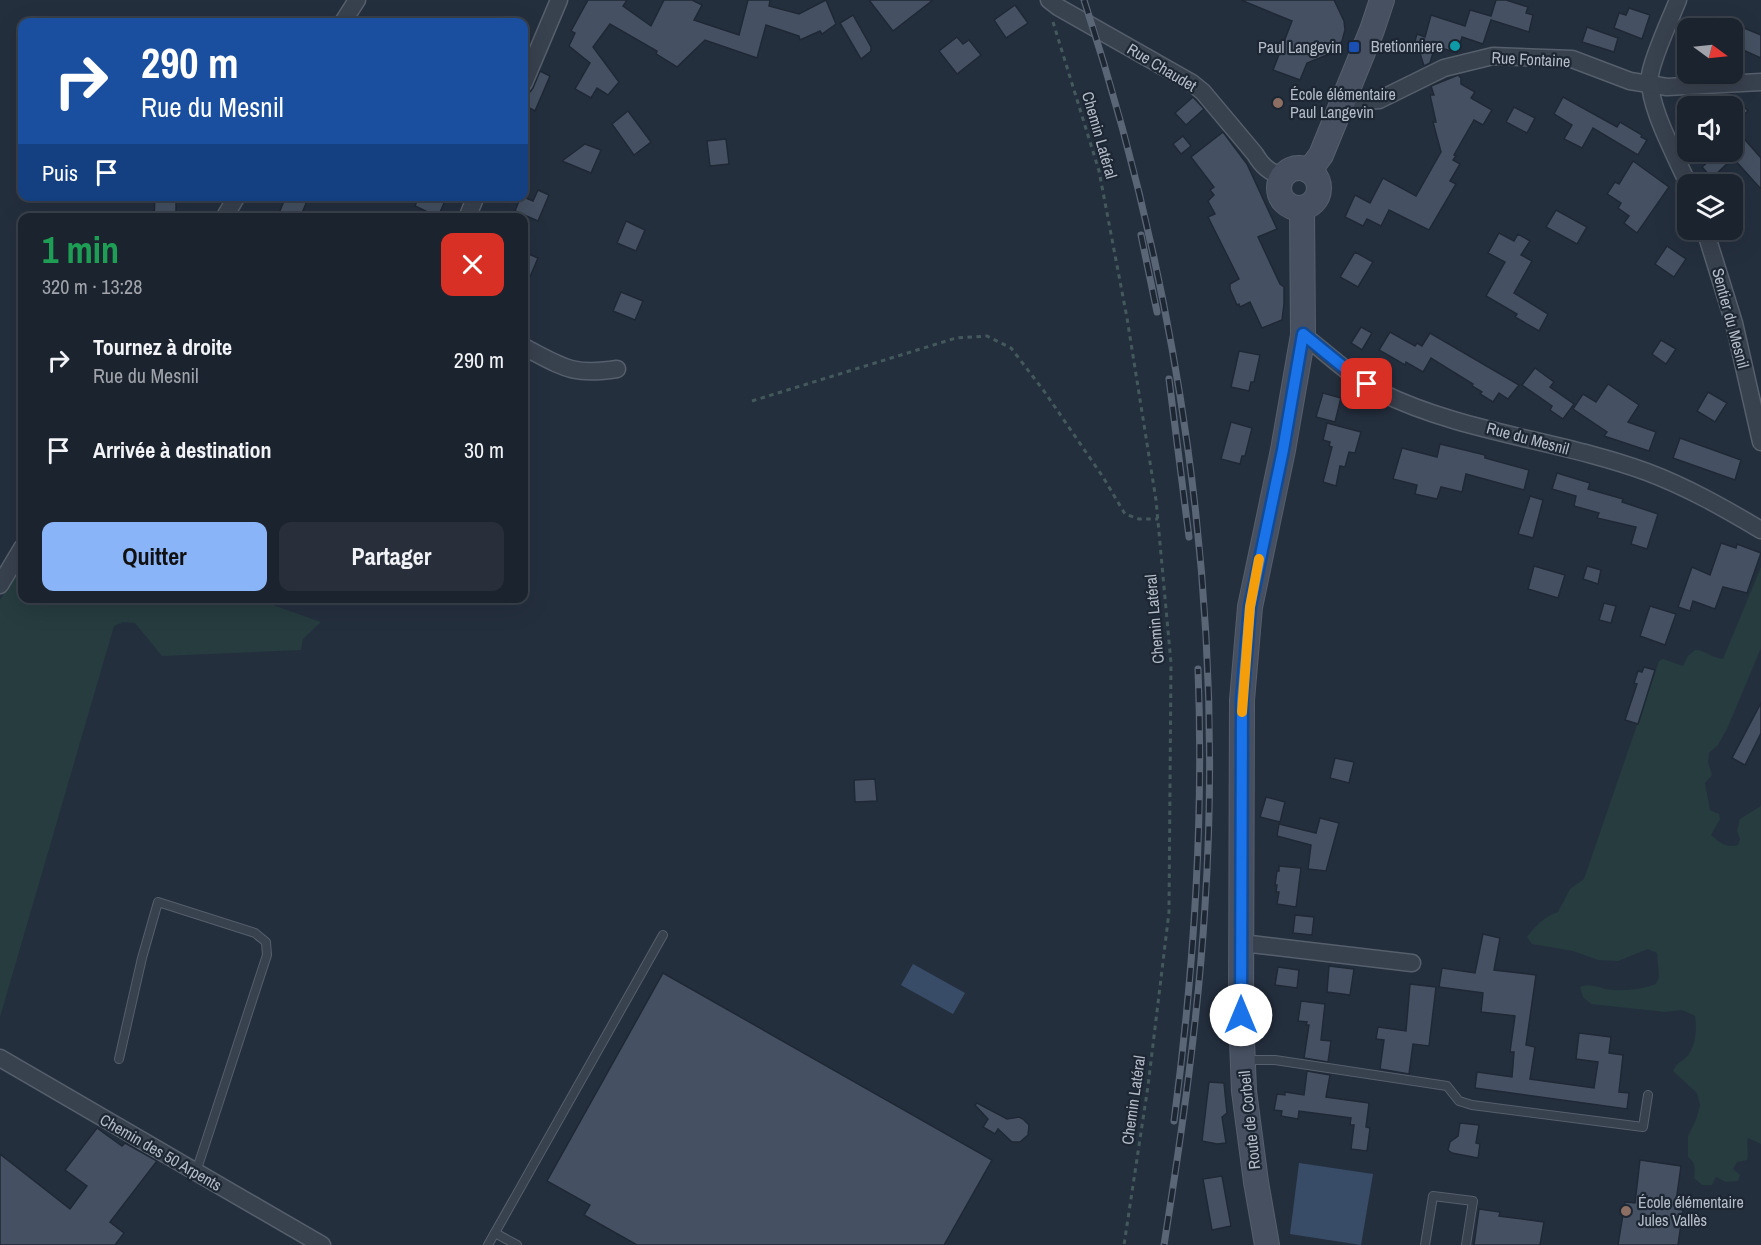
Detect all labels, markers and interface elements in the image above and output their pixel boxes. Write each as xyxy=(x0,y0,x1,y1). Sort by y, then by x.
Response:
north arrow xyxy=(1677,18,1743,84)
map controls xyxy=(1677,18,1743,240)
text: 290 m xyxy=(141,35,239,91)
place label: Bretionniere xyxy=(1371,35,1443,57)
place label: Paul Langevin xyxy=(1258,36,1342,58)
street label: Rue Chaudet xyxy=(1123,38,1201,97)
marker: Bretionniere xyxy=(1448,39,1462,53)
marker: Paul Langevin xyxy=(1347,40,1361,54)
icon: right xyxy=(42,42,120,120)
street label: Rue Fontaine xyxy=(1491,46,1571,72)
place label: École élémentaire Paul Langevin xyxy=(1290,83,1396,123)
text: Rue du Mesnil xyxy=(141,89,284,125)
street label: Chemin Latéral xyxy=(1077,89,1123,181)
marker: École élémentaire Paul Langevin xyxy=(1271,96,1285,110)
button: sound xyxy=(1677,96,1743,162)
icon: arrive xyxy=(90,156,123,189)
text: Puis xyxy=(42,158,78,188)
button: layers xyxy=(1677,174,1743,240)
text: 1 min xyxy=(42,226,119,274)
button: close xyxy=(441,233,504,296)
street label: Sentier du Mesnil xyxy=(1707,265,1755,371)
text: 320 m · 13:28 xyxy=(42,273,142,300)
text: Tournez à droite xyxy=(93,332,232,362)
icon: right xyxy=(42,344,75,377)
text: 290 m xyxy=(454,345,504,375)
pin xyxy=(1341,358,1392,409)
text: Rue du Mesnil xyxy=(93,362,199,389)
icon: arrive xyxy=(1350,367,1383,400)
street label: Rue du Mesnil xyxy=(1484,416,1572,460)
icon: arrive xyxy=(42,434,75,467)
text: Arrivée à destination xyxy=(93,435,271,465)
text: 30 m xyxy=(464,435,504,465)
button: Quitter xyxy=(42,522,267,591)
button: Partager xyxy=(279,522,504,591)
street label: Chemin Latéral xyxy=(1139,573,1169,665)
position arrow xyxy=(1209,983,1273,1047)
street label: Chemin Latéral xyxy=(1116,1054,1150,1146)
street label: Route de Corbeil xyxy=(1233,1069,1265,1170)
street label: Chemin des 50 Arpents xyxy=(96,1108,226,1196)
place label: École élémentaire Jules Vallès xyxy=(1638,1191,1744,1231)
marker: École élémentaire Jules Vallès xyxy=(1619,1204,1633,1218)

